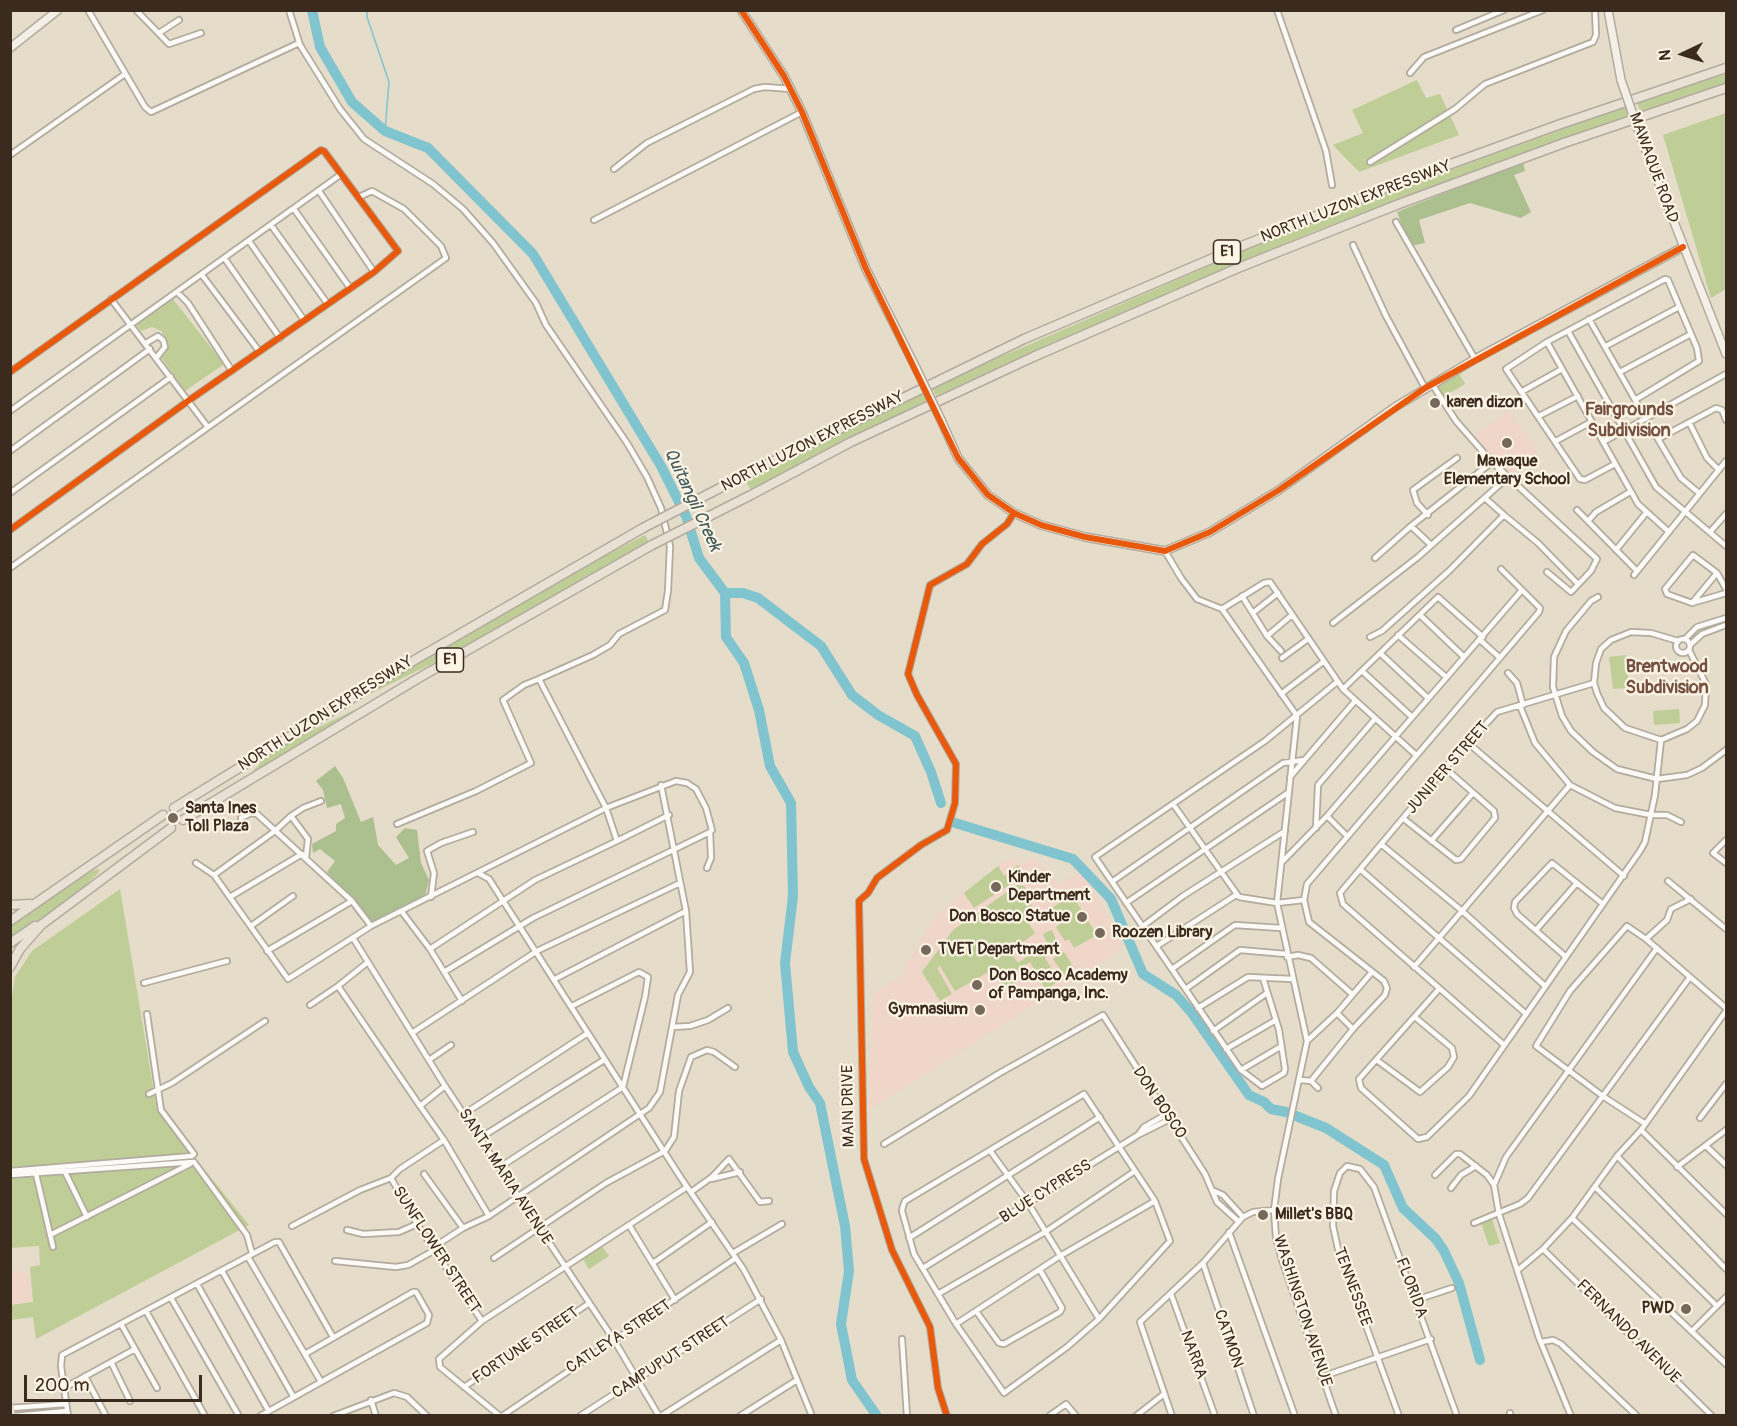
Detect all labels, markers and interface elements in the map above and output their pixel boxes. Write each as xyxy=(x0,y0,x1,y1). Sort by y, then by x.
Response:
north arrow xyxy=(1653,24,1713,84)
text: N xyxy=(1655,49,1675,61)
street label: MAWAQUE ROAD xyxy=(1624,110,1682,226)
street label: NORTH LUZON EXPRESSWAY xyxy=(1258,157,1454,247)
road number: E1 xyxy=(1214,240,1240,264)
street label: NORTH LUZON EXPRESSWAY xyxy=(718,387,908,497)
place label: karen dizon xyxy=(1447,393,1523,413)
marker: karen dizon xyxy=(1428,396,1442,410)
district label: Fairgrounds Subdivision xyxy=(1585,399,1673,442)
marker: Mawaque Elementary School xyxy=(1500,436,1514,450)
water label: Quitangil Creek xyxy=(659,445,725,555)
place label: Mawaque Elementary School xyxy=(1444,452,1570,490)
road number: E1 xyxy=(436,648,464,672)
street label: NORTH LUZON EXPRESSWAY xyxy=(235,652,417,776)
district label: Brentwood Subdivision xyxy=(1625,656,1709,698)
street label: JUNIPER STREET xyxy=(1403,718,1493,818)
place label: Santa Ines Toll Plaza xyxy=(185,799,256,837)
marker: Santa Ines Toll Plaza xyxy=(166,811,180,825)
place label: Kinder Department xyxy=(1008,868,1090,906)
marker: Kinder Department xyxy=(989,880,1003,894)
place label: Don Bosco Statue xyxy=(949,907,1070,927)
marker: Don Bosco Statue xyxy=(1075,910,1089,924)
place label: Roozen Library xyxy=(1112,923,1212,943)
marker: Roozen Library xyxy=(1093,926,1107,940)
place label: TVET Department xyxy=(938,940,1059,960)
marker: TVET Department xyxy=(919,943,933,957)
place label: Don Bosco Academy of Pampanga, Inc. xyxy=(989,966,1128,1004)
marker: Don Bosco Academy of Pampanga, Inc. xyxy=(970,978,984,992)
place label: Gymnasium xyxy=(888,1000,968,1020)
marker: Gymnasium xyxy=(973,1003,987,1017)
street label: DON BOSCO xyxy=(1128,1063,1190,1143)
street label: MAIN DRIVE xyxy=(839,1065,859,1147)
street label: SANTA MARIA AVENUE xyxy=(454,1105,556,1249)
street label: BLUE CYPRESS xyxy=(997,1156,1095,1228)
street label: SUNFLOWER STREET xyxy=(388,1183,484,1317)
place label: Millet's BBQ xyxy=(1275,1205,1353,1225)
marker: Millet's BBQ xyxy=(1256,1208,1270,1222)
street label: WASHINGTON AVENUE xyxy=(1268,1233,1336,1389)
street label: TENNESSEE xyxy=(1329,1245,1375,1329)
street label: FLORIDA xyxy=(1391,1255,1431,1321)
street label: FERNANDO AVENUE xyxy=(1572,1276,1684,1388)
street label: CATLEYA STREET xyxy=(563,1296,675,1378)
place label: PWD xyxy=(1641,1299,1674,1319)
marker: PWD xyxy=(1679,1302,1693,1316)
street label: FORTUNE STREET xyxy=(469,1303,583,1389)
street label: CATMON xyxy=(1209,1307,1247,1371)
street label: CAMPUPUT STREET xyxy=(609,1313,733,1403)
street label: NARRA xyxy=(1175,1328,1211,1382)
scale bar xyxy=(27,1363,206,1401)
text: 200 m xyxy=(35,1374,90,1397)

